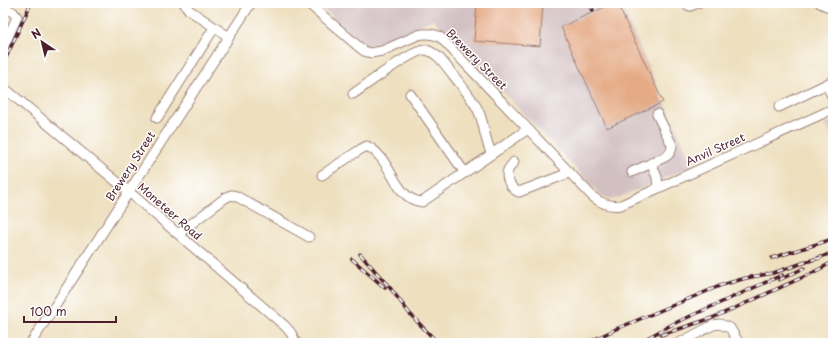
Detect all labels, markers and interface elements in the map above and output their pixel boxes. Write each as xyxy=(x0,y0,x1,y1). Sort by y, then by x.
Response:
north arrow xyxy=(22,22,62,62)
text: N xyxy=(28,24,45,43)
street label: Brewery Street xyxy=(443,25,512,94)
street label: Brewery Street xyxy=(101,127,159,204)
street label: Anvil Street xyxy=(683,128,748,170)
street label: Moneteer Road xyxy=(134,178,206,244)
scale bar xyxy=(24,298,116,324)
text: 100 m xyxy=(30,302,67,320)

